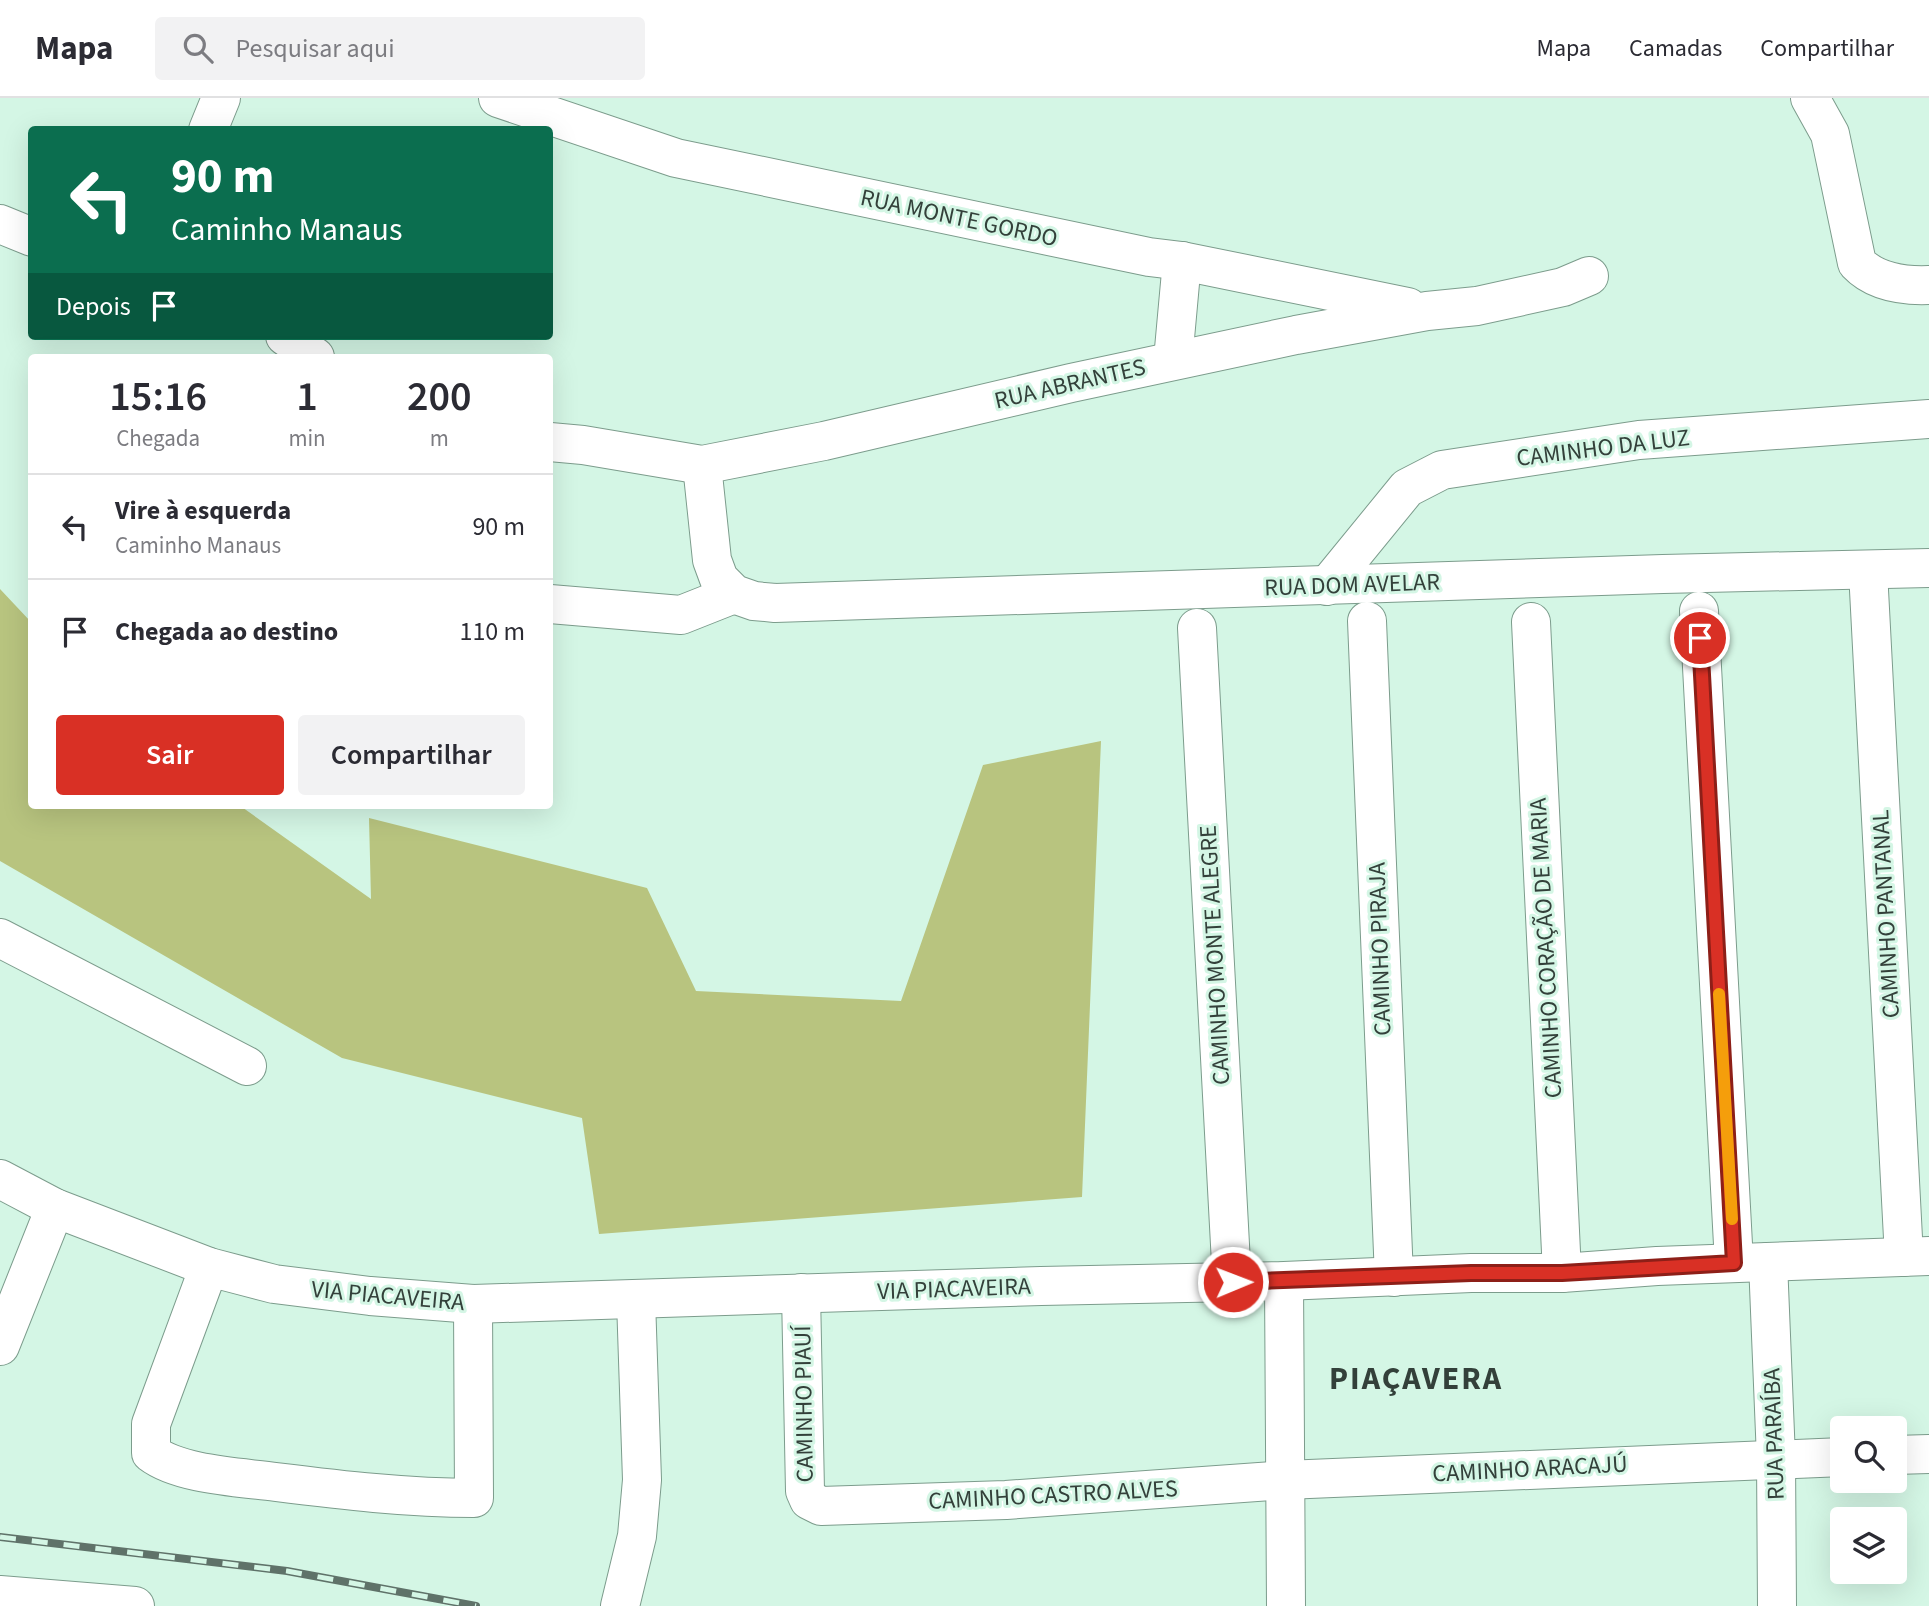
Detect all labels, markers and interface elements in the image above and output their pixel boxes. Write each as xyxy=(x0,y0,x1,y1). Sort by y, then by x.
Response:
search box xyxy=(155,17,645,80)
text: Mapa xyxy=(35,25,113,72)
icon: search xyxy=(179,29,217,67)
text: Pesquisar aqui xyxy=(235,30,395,67)
text: Mapa xyxy=(1536,31,1591,66)
text: Camadas xyxy=(1629,31,1722,66)
text: Compartilhar xyxy=(1760,31,1894,66)
text: 90 m xyxy=(171,142,275,212)
icon: left xyxy=(56,154,147,245)
street label: RUA MONTE GORDO xyxy=(857,180,1061,256)
text: Caminho Manaus xyxy=(171,207,402,253)
icon: arrive xyxy=(145,287,183,325)
text: Depois xyxy=(56,288,131,325)
street label: RUA ABRANTES xyxy=(991,350,1149,418)
text: 15:16 xyxy=(109,367,207,427)
text: 1 xyxy=(296,367,318,427)
text: 200 xyxy=(407,367,472,427)
street label: CAMINHO DA LUZ xyxy=(1514,420,1692,476)
text: Chegada xyxy=(116,422,200,455)
text: min xyxy=(288,422,326,455)
text: m xyxy=(430,422,449,455)
text: Vire à esquerda xyxy=(115,492,291,529)
icon: left xyxy=(56,508,94,546)
text: 90 m xyxy=(472,508,525,545)
text: Caminho Manaus xyxy=(115,529,281,562)
street label: RUA DOM AVELAR xyxy=(1264,564,1441,606)
pin xyxy=(1670,608,1730,668)
icon: arrive xyxy=(56,613,94,651)
text: Chegada ao destino xyxy=(115,613,338,650)
text: 110 m xyxy=(459,613,525,650)
icon: arrive xyxy=(1681,619,1719,657)
button: Sair xyxy=(56,715,284,795)
button: Compartilhar xyxy=(298,715,525,795)
street label: CAMINHO CORAÇÃO DE MARIA xyxy=(1521,797,1571,1099)
street label: CAMINHO PANTANAL xyxy=(1863,809,1909,1019)
street label: CAMINHO MONTE ALEGRE xyxy=(1191,824,1239,1086)
street label: CAMINHO PIRAJA xyxy=(1359,862,1401,1036)
position arrow xyxy=(1196,1245,1270,1319)
street label: VIA PIACAVEIRA xyxy=(877,1269,1031,1309)
street label: VIA PIACAVEIRA xyxy=(310,1272,466,1320)
street label: CAMINHO PIAUÍ xyxy=(785,1324,823,1483)
district label: PIAÇAVERA xyxy=(1329,1356,1503,1402)
street label: RUA PARAÍBA xyxy=(1754,1367,1794,1501)
map controls xyxy=(1830,1416,1907,1584)
button: search xyxy=(1830,1416,1907,1493)
street label: CAMINHO ARACAJÚ xyxy=(1431,1446,1629,1492)
street label: CAMINHO CASTRO ALVES xyxy=(928,1471,1178,1519)
button: layers xyxy=(1830,1507,1907,1584)

